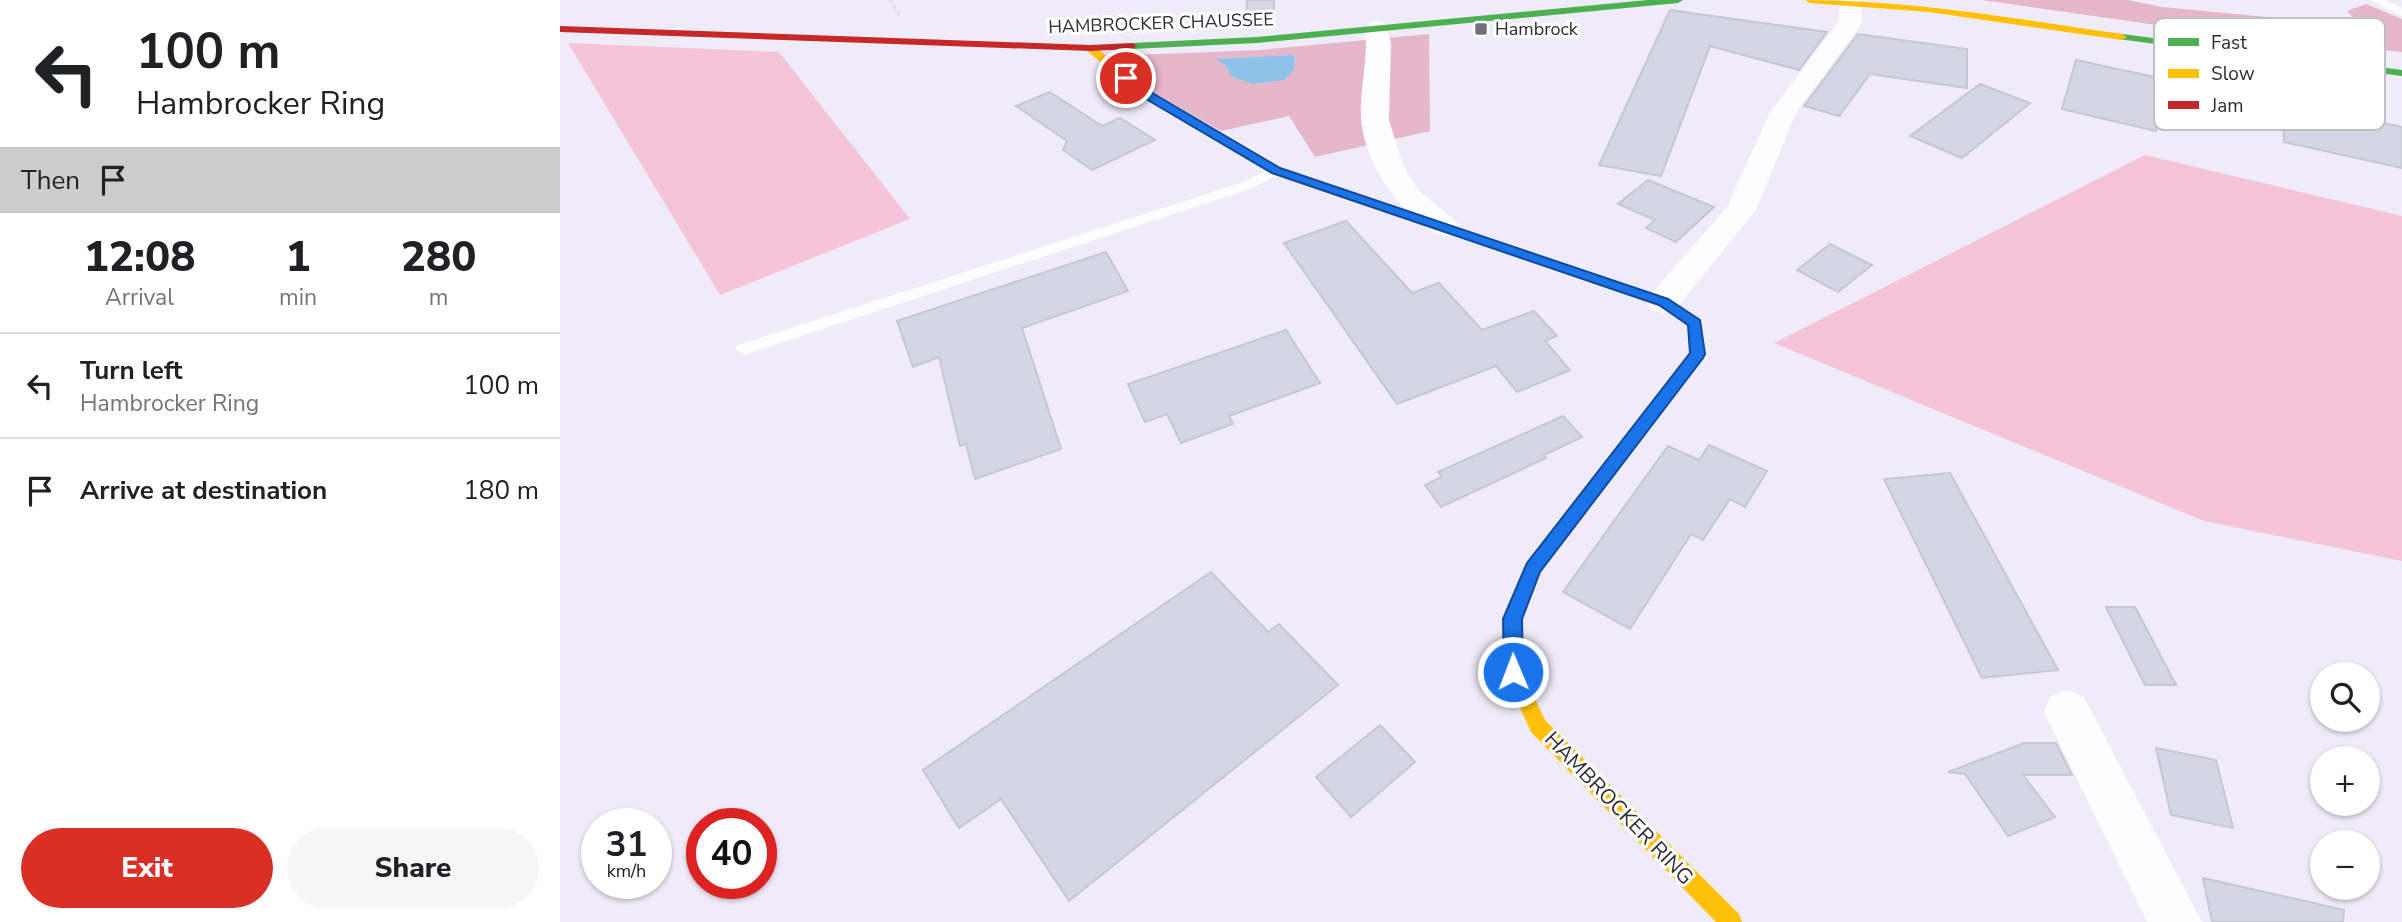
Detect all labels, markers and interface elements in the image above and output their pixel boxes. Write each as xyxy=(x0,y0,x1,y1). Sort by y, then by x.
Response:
street label: HAMBROCKER CHAUSSEE xyxy=(1048,7,1274,39)
place label: Hambrock xyxy=(1495,17,1579,41)
text: 100 m xyxy=(136,18,280,85)
legend xyxy=(2154,18,2385,130)
marker: Hambrock xyxy=(1473,21,1489,37)
icon: left xyxy=(21,28,112,119)
text: Fast xyxy=(2211,30,2247,56)
pin xyxy=(1096,48,1156,108)
icon: arrive xyxy=(1107,59,1145,97)
text: Slow xyxy=(2211,61,2255,87)
text: Hambrocker Ring xyxy=(136,82,385,125)
text: Jam xyxy=(2210,93,2244,119)
icon: arrive xyxy=(94,161,132,199)
text: Then xyxy=(21,163,80,198)
text: 12:08 xyxy=(84,229,195,286)
text: 1 xyxy=(285,229,311,286)
text: 280 xyxy=(401,229,476,286)
text: Arrival xyxy=(105,282,174,313)
text: min xyxy=(279,282,317,313)
text: m xyxy=(429,282,448,313)
text: Turn left xyxy=(80,353,183,388)
icon: left xyxy=(21,367,59,405)
text: 100 m xyxy=(463,368,539,403)
text: Hambrocker Ring xyxy=(80,388,259,419)
icon: arrive xyxy=(21,472,59,510)
text: Arrive at destination xyxy=(80,473,327,508)
text: 180 m xyxy=(463,473,539,508)
position arrow xyxy=(1476,635,1550,709)
map controls xyxy=(2310,662,2380,900)
button: search xyxy=(2310,662,2380,732)
street label: HAMBROCKER RING xyxy=(1539,725,1699,891)
button: + xyxy=(2310,746,2380,816)
speed limit sign: 40 xyxy=(686,808,777,899)
text: 31 xyxy=(605,821,648,868)
button: Exit xyxy=(21,828,273,908)
button: Share xyxy=(287,828,539,908)
button: − xyxy=(2310,830,2380,900)
text: km/h xyxy=(607,859,646,883)

